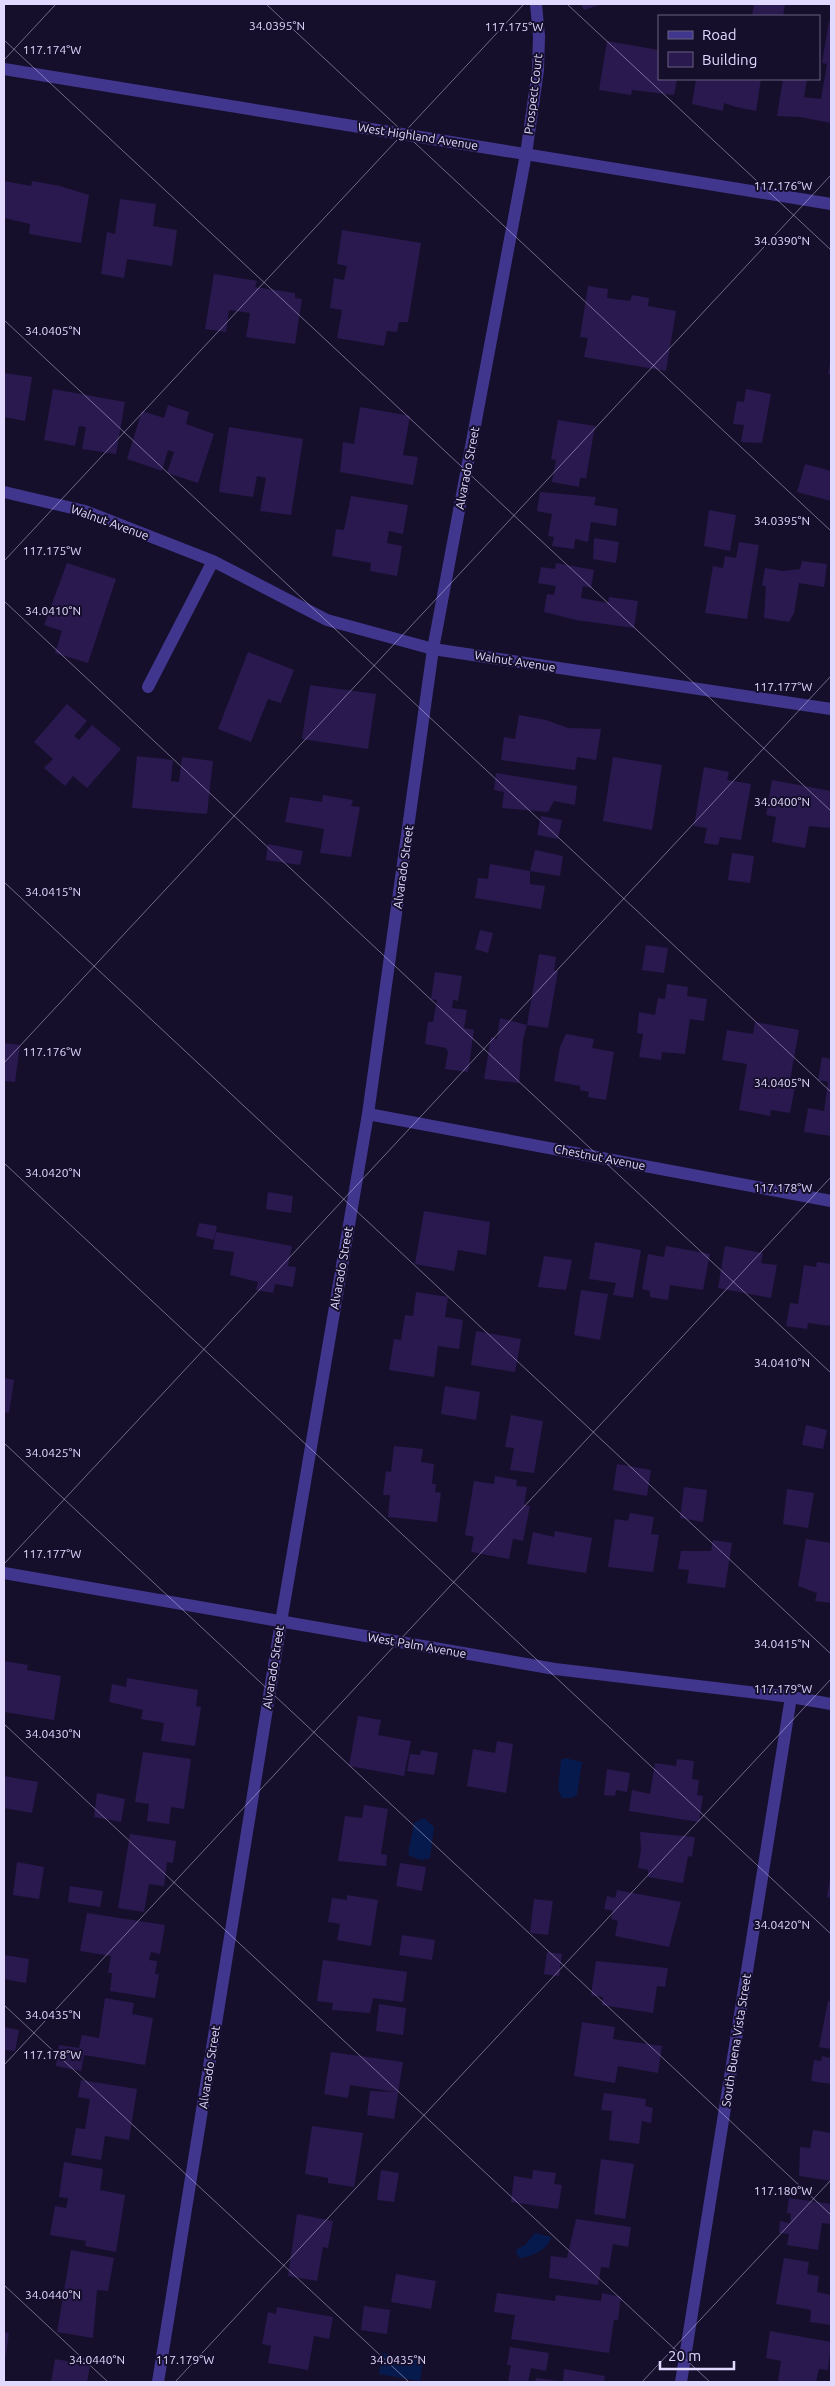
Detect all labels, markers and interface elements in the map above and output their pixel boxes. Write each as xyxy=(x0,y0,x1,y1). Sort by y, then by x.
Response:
legend xyxy=(658,15,820,80)
text: 34.0395°N xyxy=(249,19,305,32)
text: 117.175°W xyxy=(485,20,543,33)
text: Road xyxy=(702,26,737,43)
text: 117.174°W xyxy=(23,43,81,56)
text: Building xyxy=(702,51,757,68)
street label: Prospect Court xyxy=(522,53,544,135)
street label: West Highland Avenue xyxy=(357,120,479,152)
text: 117.176°W xyxy=(754,179,812,192)
text: 34.0390°N xyxy=(754,234,810,247)
text: 34.0405°N xyxy=(25,324,81,337)
street label: Alvarado Street xyxy=(453,425,481,510)
street label: Walnut Avenue xyxy=(69,502,151,542)
text: 34.0395°N xyxy=(754,514,810,527)
text: 117.175°W xyxy=(23,544,81,557)
text: 34.0410°N xyxy=(25,604,81,617)
street label: Walnut Avenue xyxy=(474,648,556,674)
text: 117.177°W xyxy=(754,680,812,693)
text: 34.0400°N xyxy=(754,795,810,808)
street label: Alvarado Street xyxy=(391,824,415,909)
text: 34.0415°N xyxy=(25,885,81,898)
text: 117.176°W xyxy=(23,1045,81,1058)
text: 34.0405°N xyxy=(754,1076,810,1089)
street label: Chestnut Avenue xyxy=(553,1142,647,1172)
text: 34.0420°N xyxy=(25,1166,81,1179)
text: 117.178°W xyxy=(754,1181,812,1194)
street label: Alvarado Street xyxy=(327,1225,355,1310)
text: 34.0410°N xyxy=(754,1356,810,1369)
text: 34.0425°N xyxy=(25,1446,81,1459)
text: 117.177°W xyxy=(23,1547,81,1560)
street label: Alvarado Street xyxy=(260,1624,286,1709)
street label: West Palm Avenue xyxy=(367,1630,467,1660)
text: 34.0415°N xyxy=(754,1637,810,1650)
text: 117.179°W xyxy=(754,1682,812,1695)
text: 34.0430°N xyxy=(25,1727,81,1740)
text: 34.0420°N xyxy=(754,1918,810,1931)
street label: South Buena Vista Street xyxy=(719,1972,753,2107)
text: 34.0435°N xyxy=(25,2008,81,2021)
street label: Alvarado Street xyxy=(196,2024,222,2109)
text: 117.178°W xyxy=(23,2048,81,2061)
text: 117.180°W xyxy=(754,2184,812,2197)
text: 34.0440°N xyxy=(25,2288,81,2301)
scale bar xyxy=(660,2338,734,2370)
text: 20 m xyxy=(668,2347,701,2364)
text: 34.0440°N xyxy=(69,2353,125,2366)
text: 117.179°W xyxy=(156,2353,214,2366)
text: 34.0435°N xyxy=(370,2353,426,2366)

